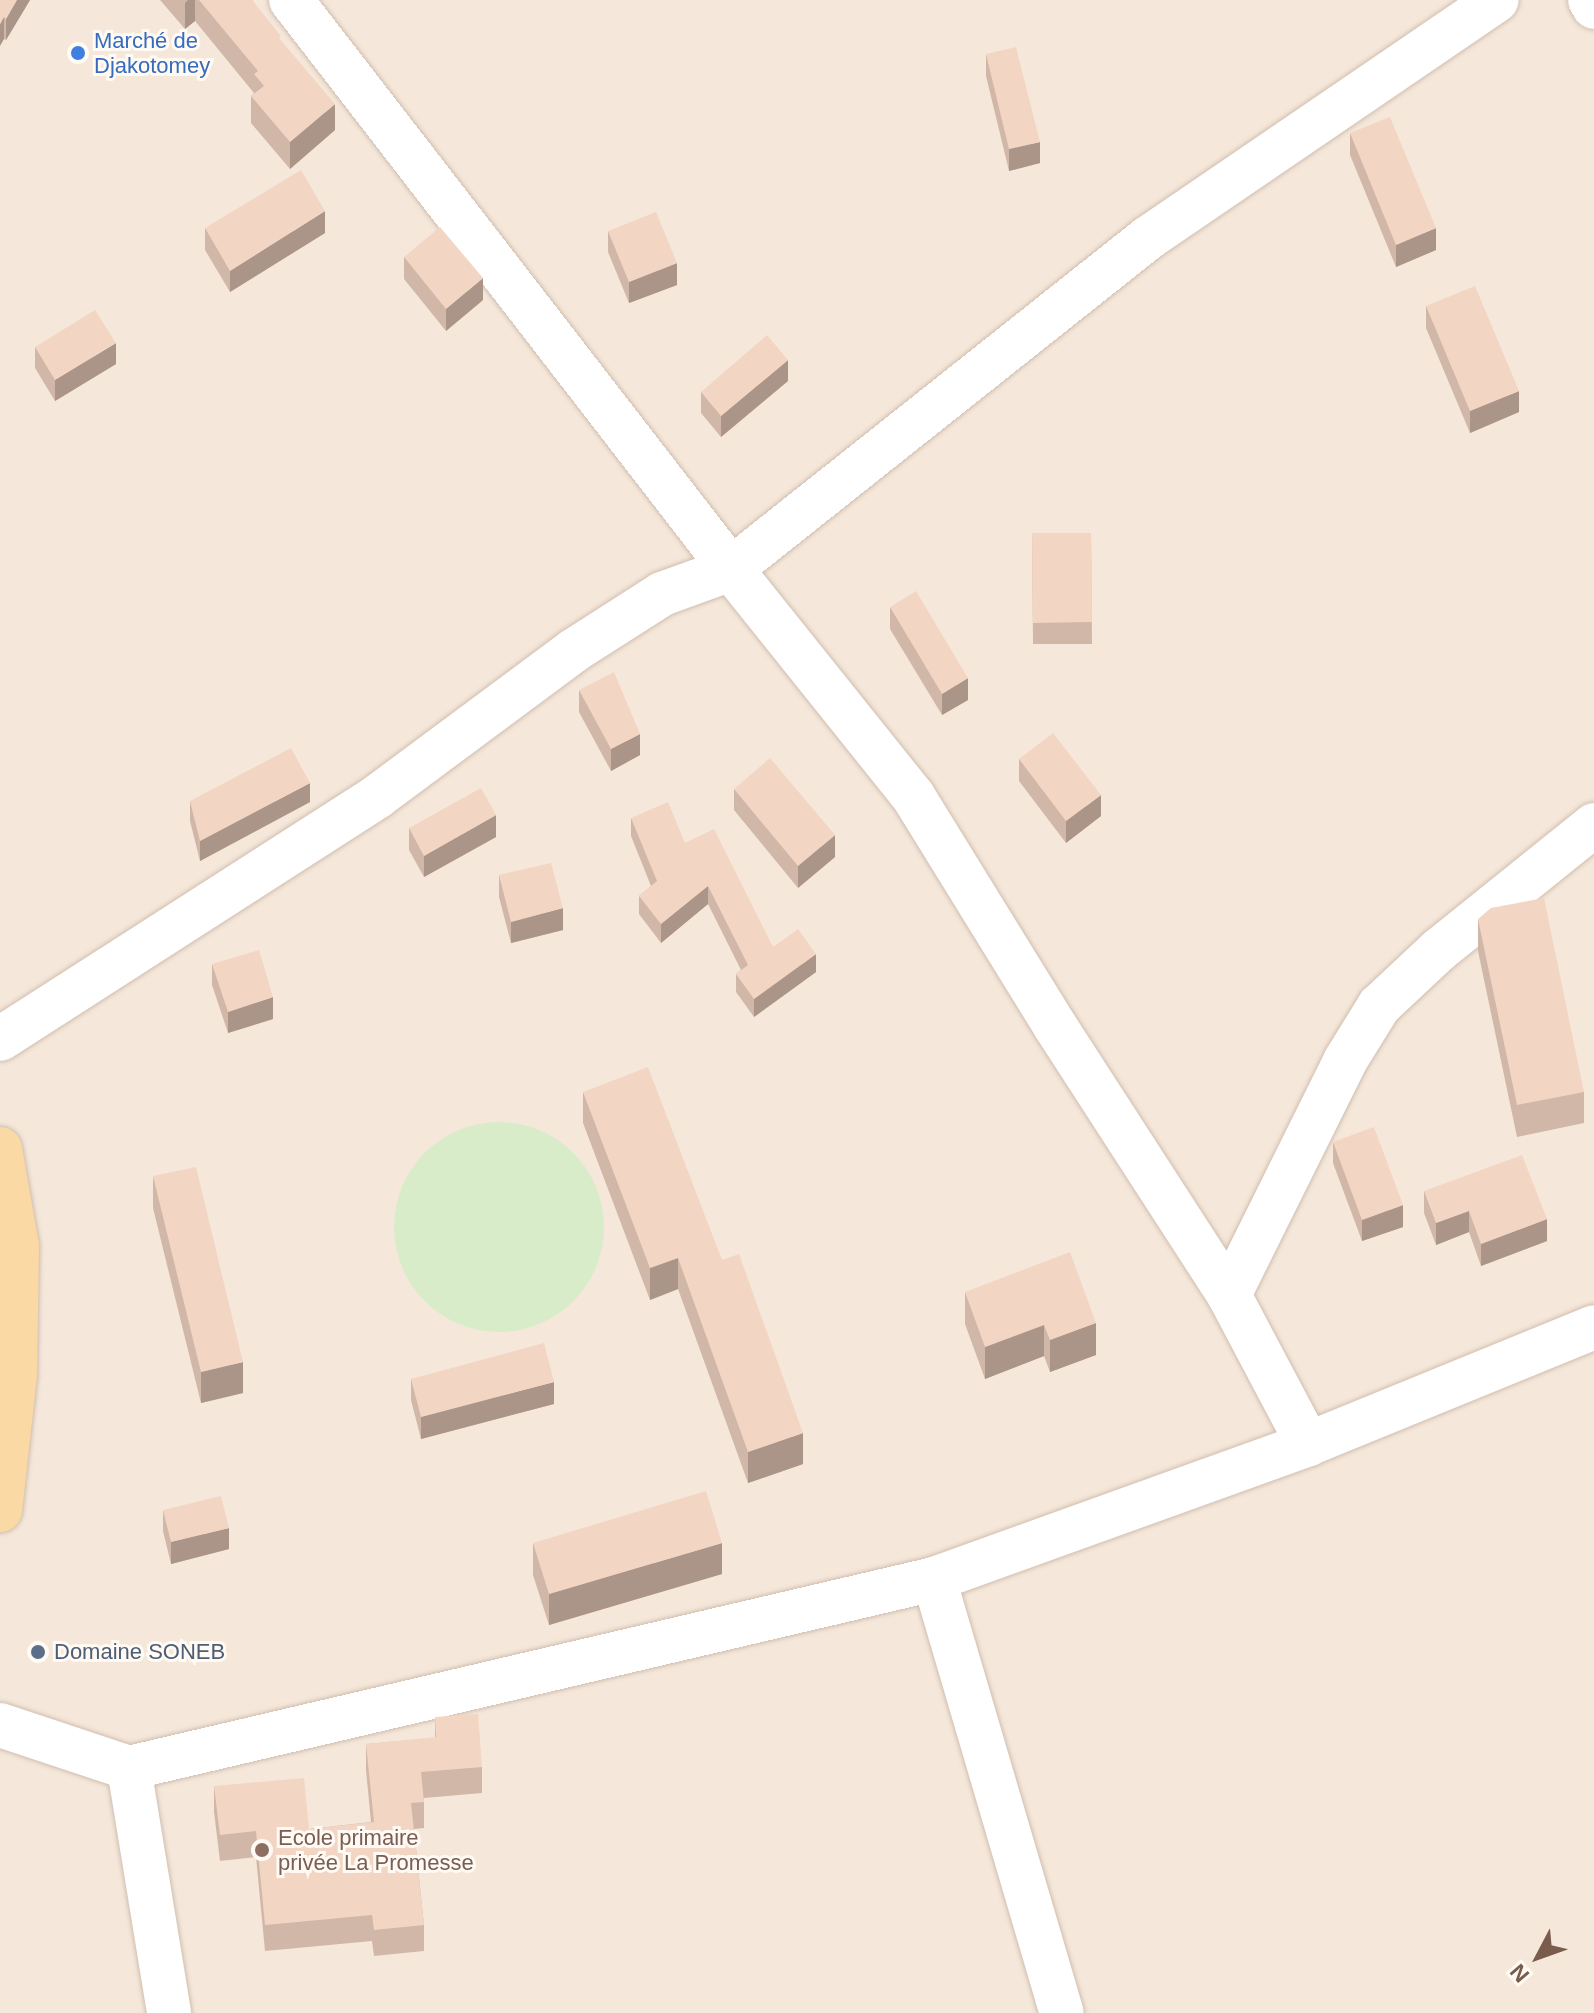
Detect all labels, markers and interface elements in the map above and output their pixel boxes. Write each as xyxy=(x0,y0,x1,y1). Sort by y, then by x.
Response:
place label: Marché de Djakotomey xyxy=(94,27,210,78)
marker: Marché de Djakotomey xyxy=(69,44,87,62)
place label: Domaine SONEB xyxy=(54,1639,225,1665)
marker: Domaine SONEB xyxy=(29,1643,47,1661)
place label: Ecole primaire privée La Promesse xyxy=(278,1824,474,1876)
marker: Ecole primaire privée La Promesse xyxy=(253,1841,271,1859)
north arrow xyxy=(1498,1917,1578,1997)
text: N xyxy=(1505,1959,1534,1987)

